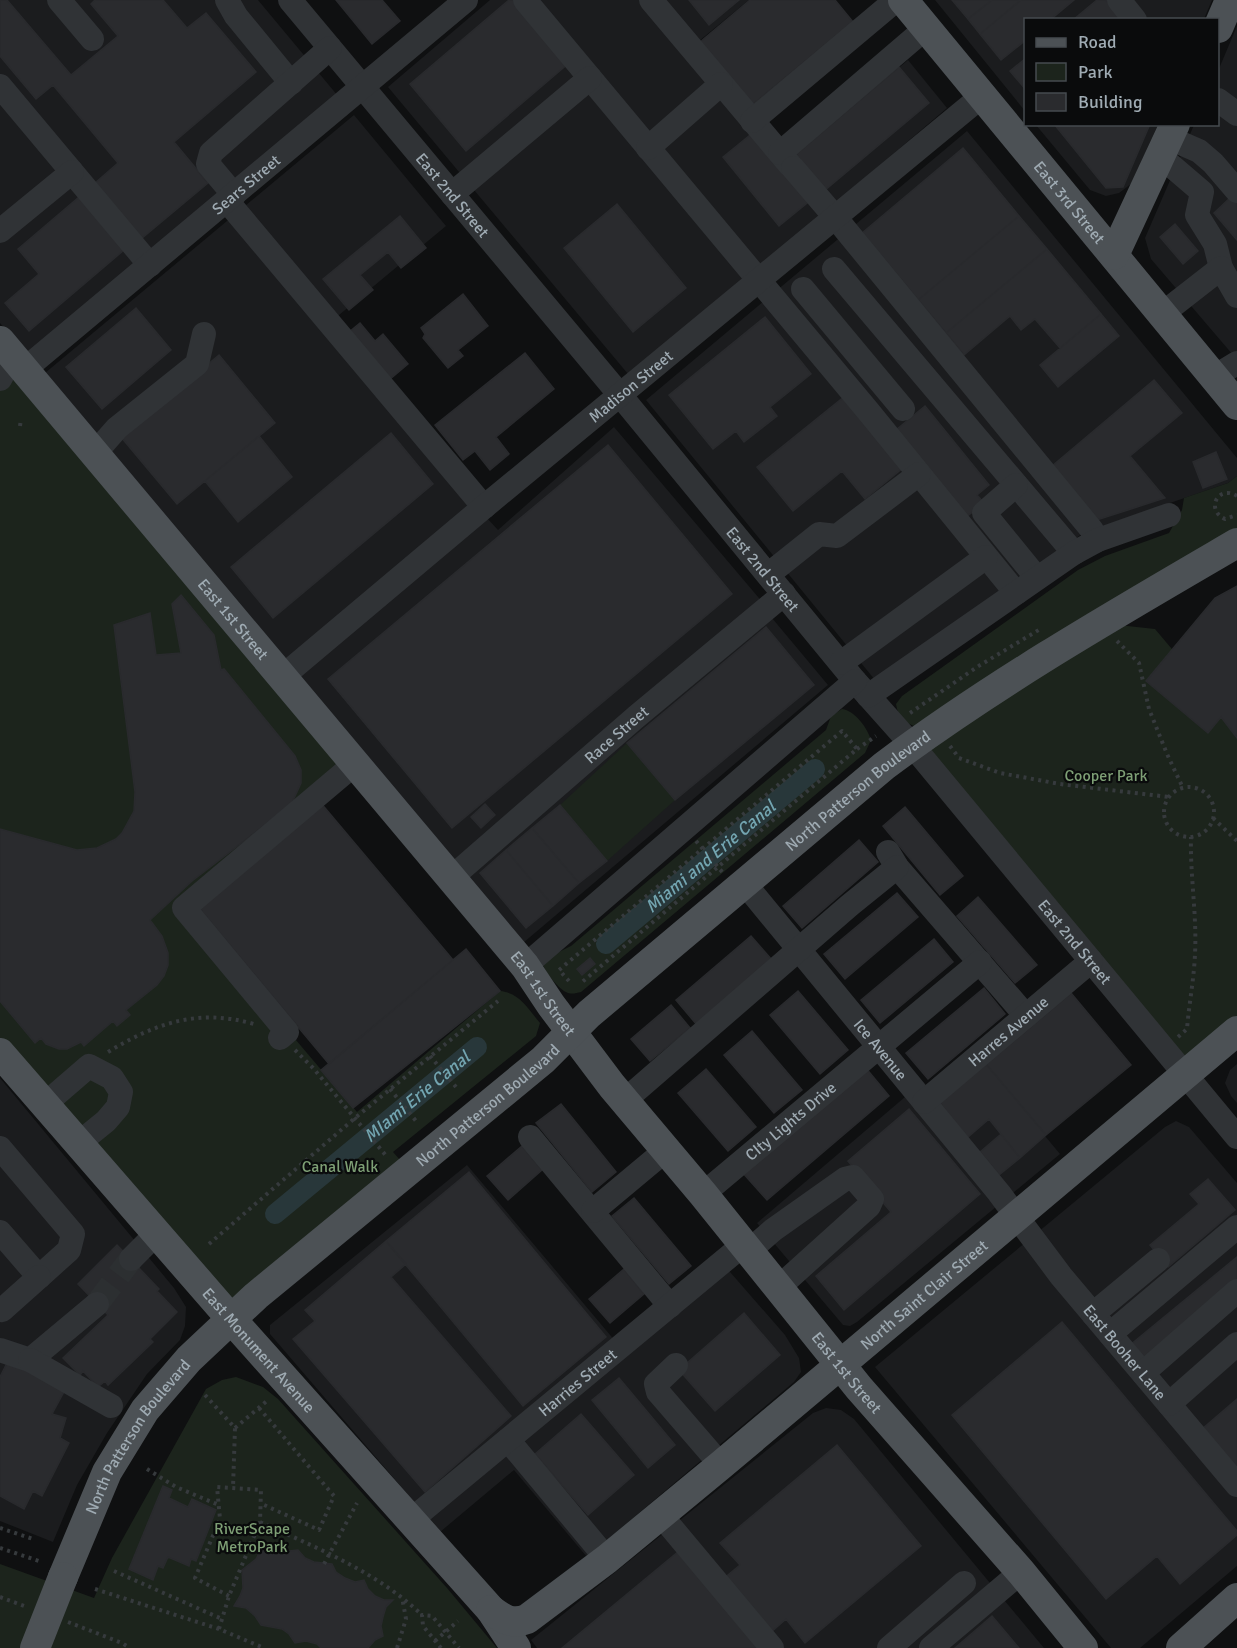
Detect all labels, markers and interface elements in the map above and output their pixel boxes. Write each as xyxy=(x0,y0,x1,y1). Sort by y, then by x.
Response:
legend xyxy=(1024,18,1219,126)
text: Road xyxy=(1078,31,1117,53)
text: Park xyxy=(1078,61,1113,83)
text: Building xyxy=(1078,91,1142,113)
street label: East 2nd Street xyxy=(411,149,493,242)
street label: Sears Street xyxy=(208,150,285,219)
street label: East 3rd Street xyxy=(1029,157,1109,249)
street label: Madison Street xyxy=(585,346,678,427)
street label: East 2nd Street xyxy=(721,523,803,617)
street label: East 1st Street xyxy=(193,575,273,665)
street label: Race Street xyxy=(581,702,653,768)
street label: North Patterson Boulevard xyxy=(781,727,935,856)
park label: Cooper Park xyxy=(1065,766,1147,786)
water label: Miami and Erie Canal xyxy=(641,795,781,918)
street label: East 2nd Street xyxy=(1033,896,1116,989)
street label: East 1st Street xyxy=(506,947,580,1040)
street label: Harres Avenue xyxy=(964,992,1053,1071)
street label: Ice Avenue xyxy=(849,1015,911,1085)
street label: North Patterson Boulevard xyxy=(412,1040,564,1171)
water label: MIami Erie Canal xyxy=(359,1045,476,1147)
street label: CIty Lights Drive xyxy=(741,1078,841,1165)
park label: Canal Walk xyxy=(302,1157,378,1177)
street label: North Saint Clair Street xyxy=(857,1236,993,1355)
street label: East Monument Avenue xyxy=(197,1284,319,1417)
street label: East Booher Lane xyxy=(1078,1301,1170,1405)
street label: East 1st Street xyxy=(807,1328,886,1418)
street label: Harries Street xyxy=(535,1345,621,1421)
street label: North Patterson Boulevard xyxy=(81,1356,195,1517)
park label: RiverScape MetroPark xyxy=(214,1519,290,1557)

